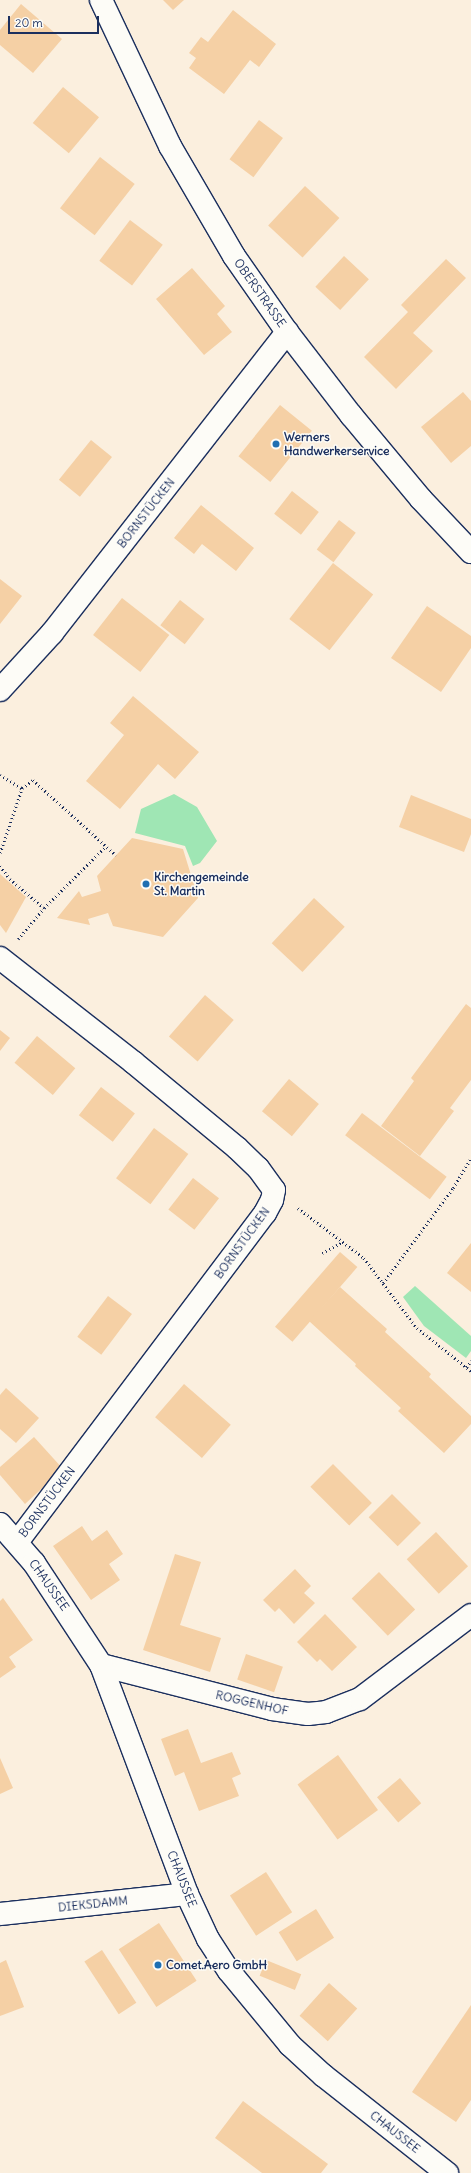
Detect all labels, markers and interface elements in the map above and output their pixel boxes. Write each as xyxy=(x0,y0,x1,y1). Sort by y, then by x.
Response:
scale bar xyxy=(10,8,101,34)
text: 20 m xyxy=(15,15,43,30)
street label: OBERSTRASSE xyxy=(231,256,289,330)
place label: Werners Handwerkerservice xyxy=(284,430,389,458)
marker: Werners Handwerkerservice xyxy=(271,439,281,449)
street label: BORNSTÜCKEN xyxy=(114,475,178,551)
place label: Kirchengemeinde St. Martin xyxy=(154,870,249,898)
marker: Kirchengemeinde St. Martin xyxy=(141,879,151,889)
street label: BORNSTÜCKEN xyxy=(211,1204,273,1282)
street label: BORNSTÜCKEN xyxy=(16,1464,78,1540)
street label: CHAUSSEE xyxy=(26,1556,72,1614)
street label: ROGGENHOF xyxy=(214,1688,290,1718)
street label: CHAUSSEE xyxy=(164,1849,200,1909)
street label: DIEKSDAMM xyxy=(57,1893,129,1915)
place label: Comet.Aero GmbH xyxy=(166,1958,267,1972)
marker: Comet.Aero GmbH xyxy=(153,1960,163,1970)
street label: CHAUSSEE xyxy=(367,2108,423,2156)

